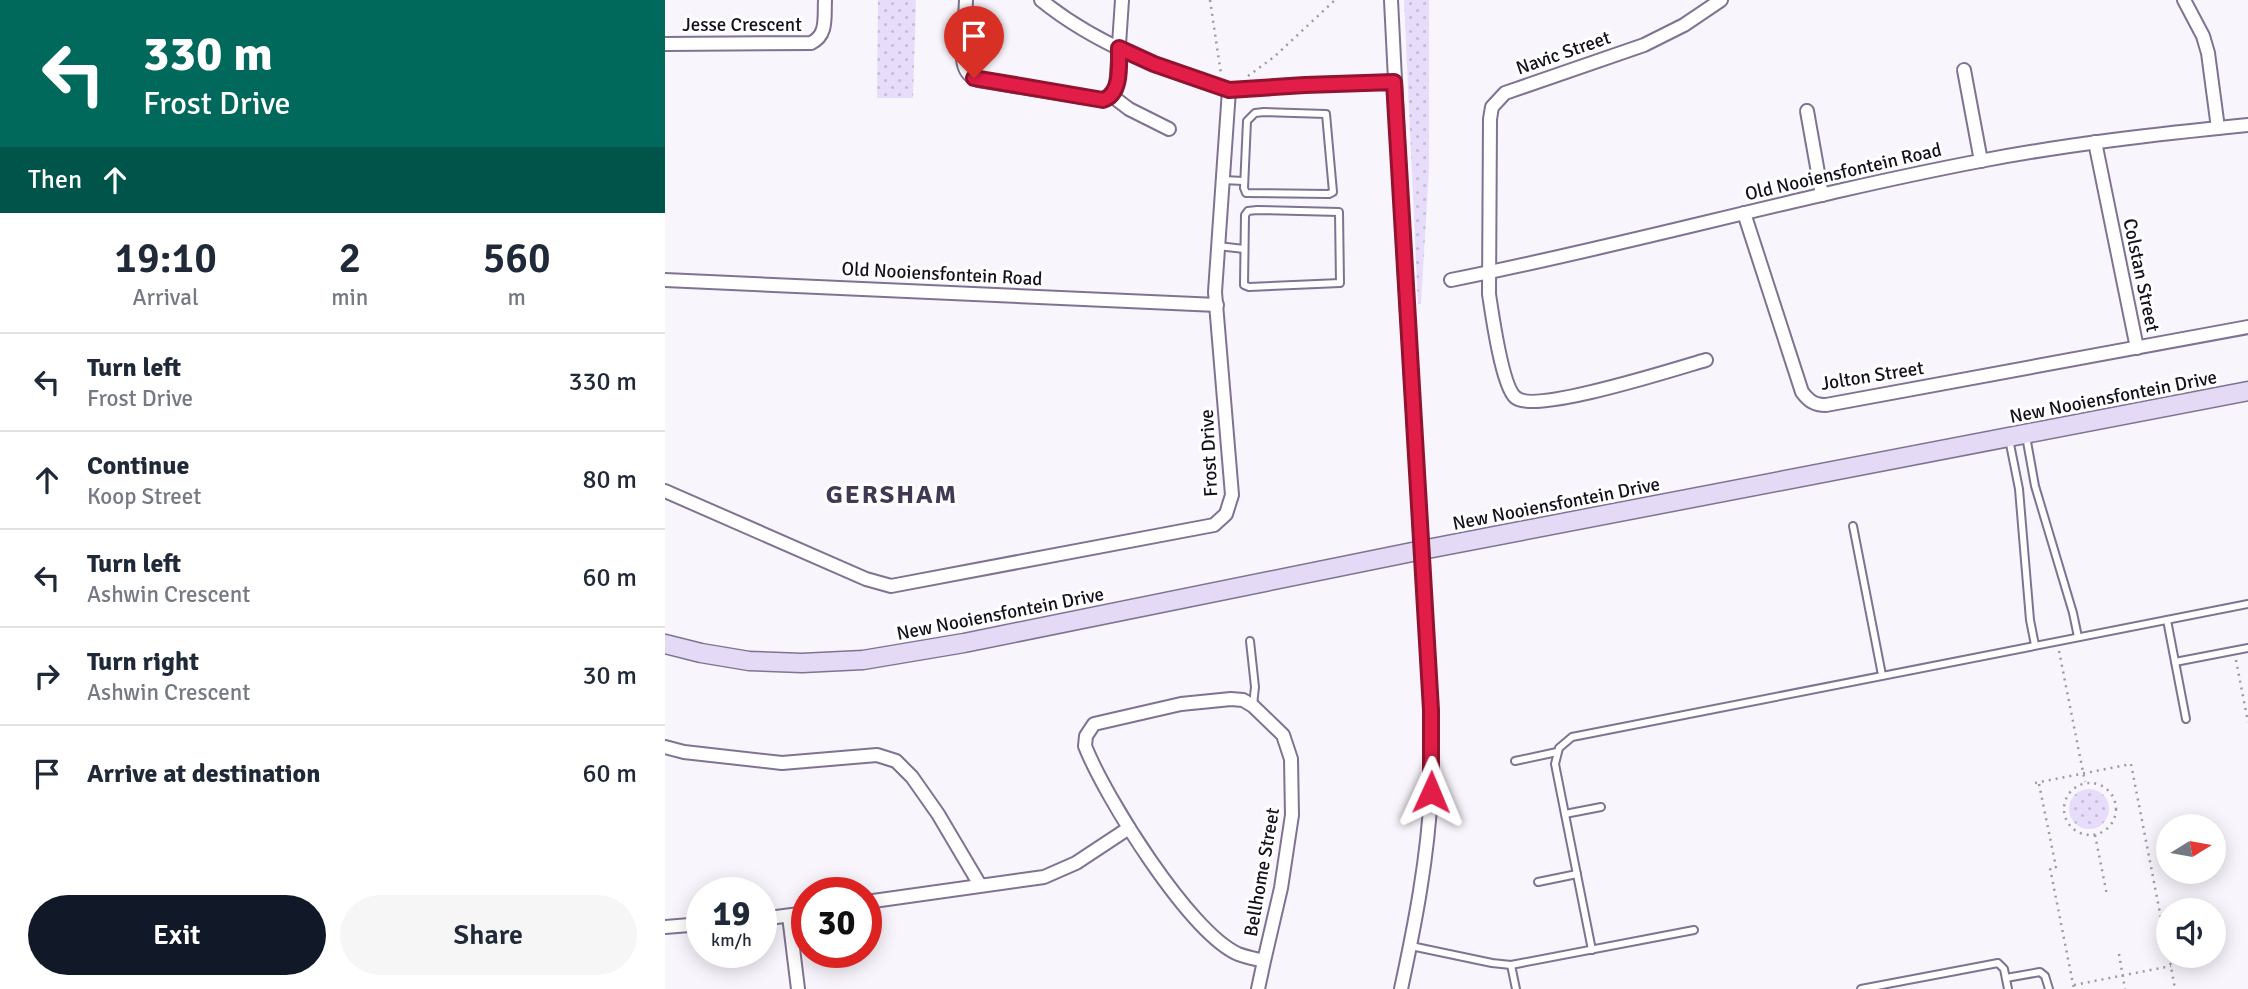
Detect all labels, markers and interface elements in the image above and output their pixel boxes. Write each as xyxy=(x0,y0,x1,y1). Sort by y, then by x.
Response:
pin xyxy=(944,6,1004,78)
street label: Jesse Crescent xyxy=(682,13,802,37)
icon: arrive xyxy=(955,17,993,55)
text: 330 m xyxy=(143,24,273,84)
street label: Navic Street xyxy=(1513,25,1614,80)
icon: left xyxy=(28,28,119,119)
text: Frost Drive xyxy=(143,84,291,123)
street label: Old Nooiensfontein Road xyxy=(1743,138,1944,206)
icon: ahead xyxy=(96,161,134,199)
text: Then xyxy=(28,164,82,196)
street label: Colstan Street xyxy=(2117,216,2165,334)
text: 19:10 xyxy=(114,233,217,284)
text: 2 xyxy=(338,233,361,284)
text: 560 xyxy=(483,233,551,284)
street label: Old Nooiensfontein Road xyxy=(841,257,1043,291)
text: Arrival xyxy=(132,283,199,312)
text: min xyxy=(331,283,368,312)
text: m xyxy=(507,283,526,312)
text: Turn left xyxy=(87,352,181,384)
street label: Jolton Street xyxy=(1819,356,1926,396)
icon: left xyxy=(28,363,66,401)
street label: New Nooiensfontein Drive xyxy=(2007,365,2219,429)
text: 330 m xyxy=(568,366,637,398)
text: Frost Drive xyxy=(87,384,193,413)
street label: Frost Drive xyxy=(1195,409,1223,497)
text: Continue xyxy=(87,450,189,482)
icon: ahead xyxy=(28,461,66,499)
text: 80 m xyxy=(582,464,637,496)
street label: New Nooiensfontein Drive xyxy=(1450,472,1662,536)
district label: GERSHAM xyxy=(826,479,958,511)
text: Koop Street xyxy=(87,482,201,511)
text: Turn left xyxy=(87,548,181,580)
icon: left xyxy=(28,559,66,597)
text: 60 m xyxy=(582,562,637,594)
text: Ashwin Crescent xyxy=(87,580,250,609)
street label: New Nooiensfontein Drive xyxy=(894,582,1106,646)
text: Turn right xyxy=(87,646,199,678)
icon: right xyxy=(28,657,66,695)
text: 30 m xyxy=(582,660,637,692)
text: Ashwin Crescent xyxy=(87,678,250,707)
icon: arrive xyxy=(28,755,66,793)
position arrow xyxy=(1394,755,1468,829)
text: Arrive at destination xyxy=(87,758,320,790)
text: 60 m xyxy=(582,758,637,790)
street label: Bellhome Street xyxy=(1239,805,1285,939)
north arrow xyxy=(2156,814,2226,884)
map controls xyxy=(2156,814,2226,968)
speed limit sign: 30 xyxy=(791,877,882,968)
text: 19 xyxy=(713,892,750,935)
button: Exit xyxy=(28,895,326,975)
button: Share xyxy=(340,895,637,975)
button: sound xyxy=(2156,898,2226,968)
text: km/h xyxy=(711,929,752,951)

